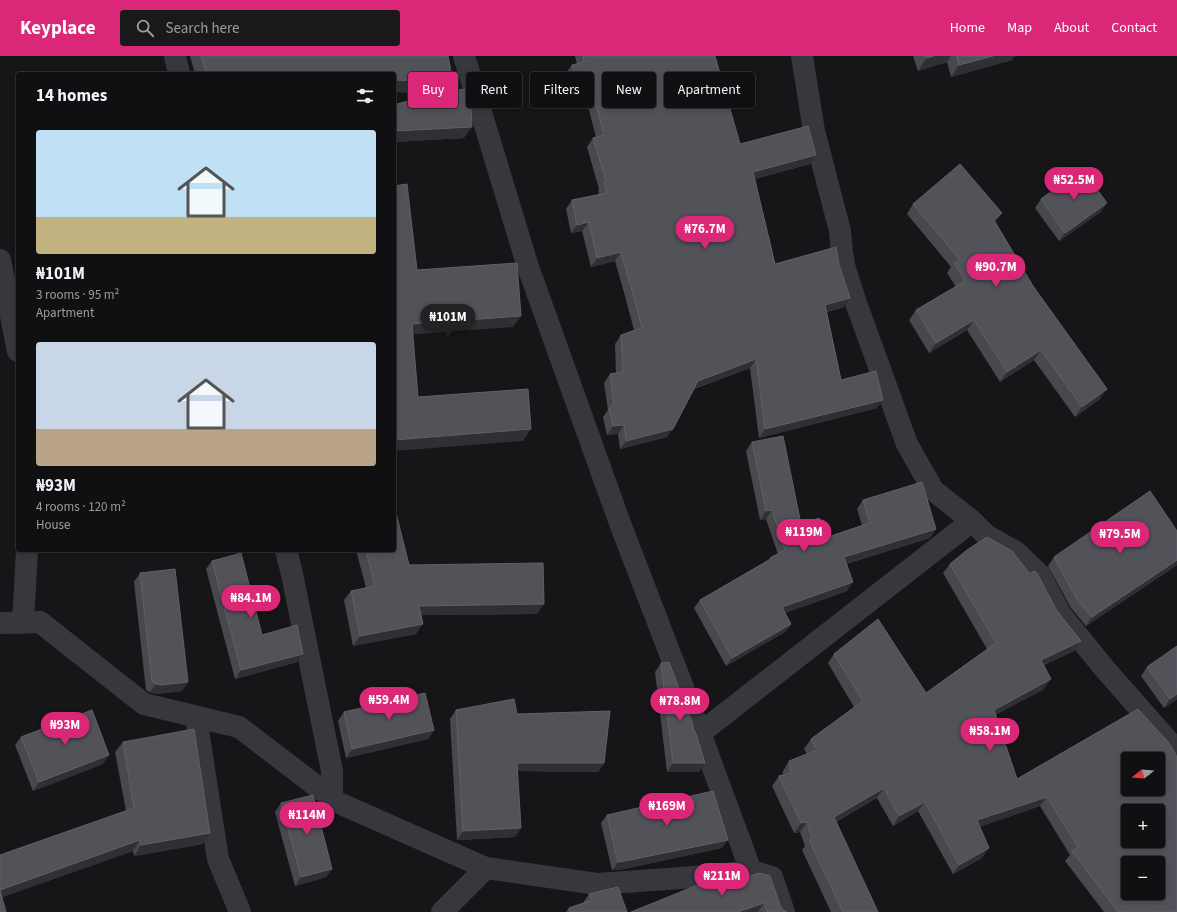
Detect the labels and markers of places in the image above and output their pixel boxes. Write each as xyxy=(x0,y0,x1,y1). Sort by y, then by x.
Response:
pin: ₦52.5M xyxy=(1041,167,1107,201)
pin: ₦76.7M xyxy=(672,216,738,250)
pin: ₦90.7M xyxy=(963,254,1029,288)
pin: ₦101M xyxy=(420,304,476,338)
pin: ₦119M xyxy=(776,519,832,553)
pin: ₦79.5M xyxy=(1087,521,1153,555)
pin: ₦84.1M xyxy=(218,585,284,619)
pin: ₦59.4M xyxy=(356,687,422,721)
pin: ₦78.8M xyxy=(647,688,713,722)
pin: ₦93M xyxy=(41,712,89,746)
pin: ₦58.1M xyxy=(957,718,1023,752)
pin: ₦169M xyxy=(639,793,695,827)
pin: ₦114M xyxy=(279,802,335,836)
pin: ₦211M xyxy=(694,863,750,897)

